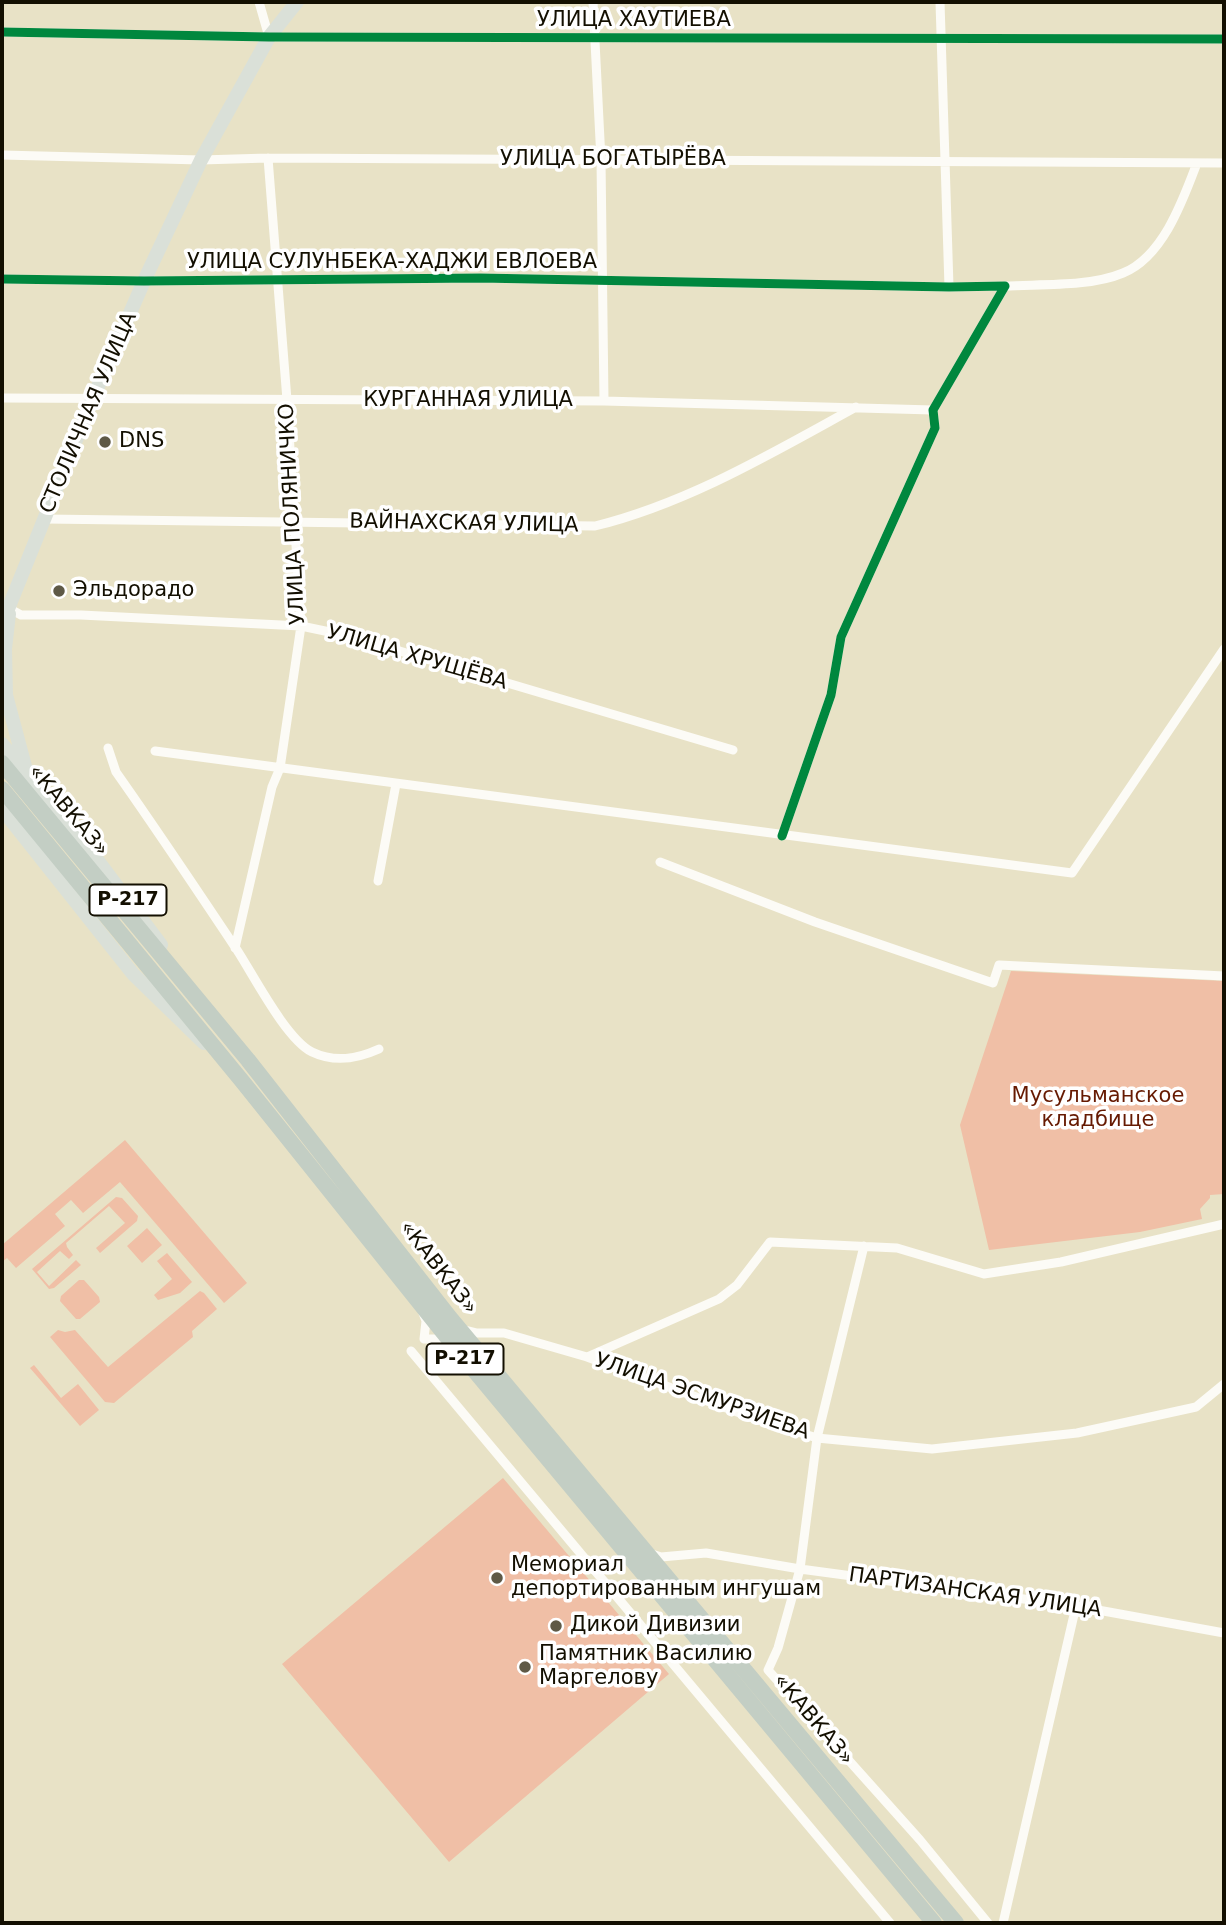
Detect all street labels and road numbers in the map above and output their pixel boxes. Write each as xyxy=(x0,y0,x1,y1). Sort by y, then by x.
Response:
street label: УЛИЦА ХАУТИЕВА xyxy=(537,8,731,34)
street label: УЛИЦА БОГАТЫРЁВА xyxy=(500,147,726,173)
street label: УЛИЦА СУЛУНБЕКА-ХАДЖИ ЕВЛОЕВА xyxy=(187,250,597,276)
street label: СТОЛИЧНАЯ УЛИЦА xyxy=(35,309,143,517)
street label: КУРГАННАЯ УЛИЦА xyxy=(363,388,573,414)
street label: УЛИЦА ПОЛЯНИЧКО xyxy=(275,403,311,625)
street label: ВАЙНАХСКАЯ УЛИЦА xyxy=(349,509,579,539)
street label: УЛИЦА ХРУЩЁВА xyxy=(324,620,510,696)
street label: «КАВКАЗ» xyxy=(22,760,114,862)
road number: Р-217 xyxy=(90,885,166,916)
street label: «КАВКАЗ» xyxy=(394,1216,482,1320)
road number: Р-217 xyxy=(426,1344,504,1374)
street label: УЛИЦА ЭСМУРЗИЕВА xyxy=(591,1348,813,1446)
street label: ПАРТИЗАНСКАЯ УЛИЦА xyxy=(847,1563,1103,1623)
street label: «КАВКАЗ» xyxy=(767,1669,859,1771)

